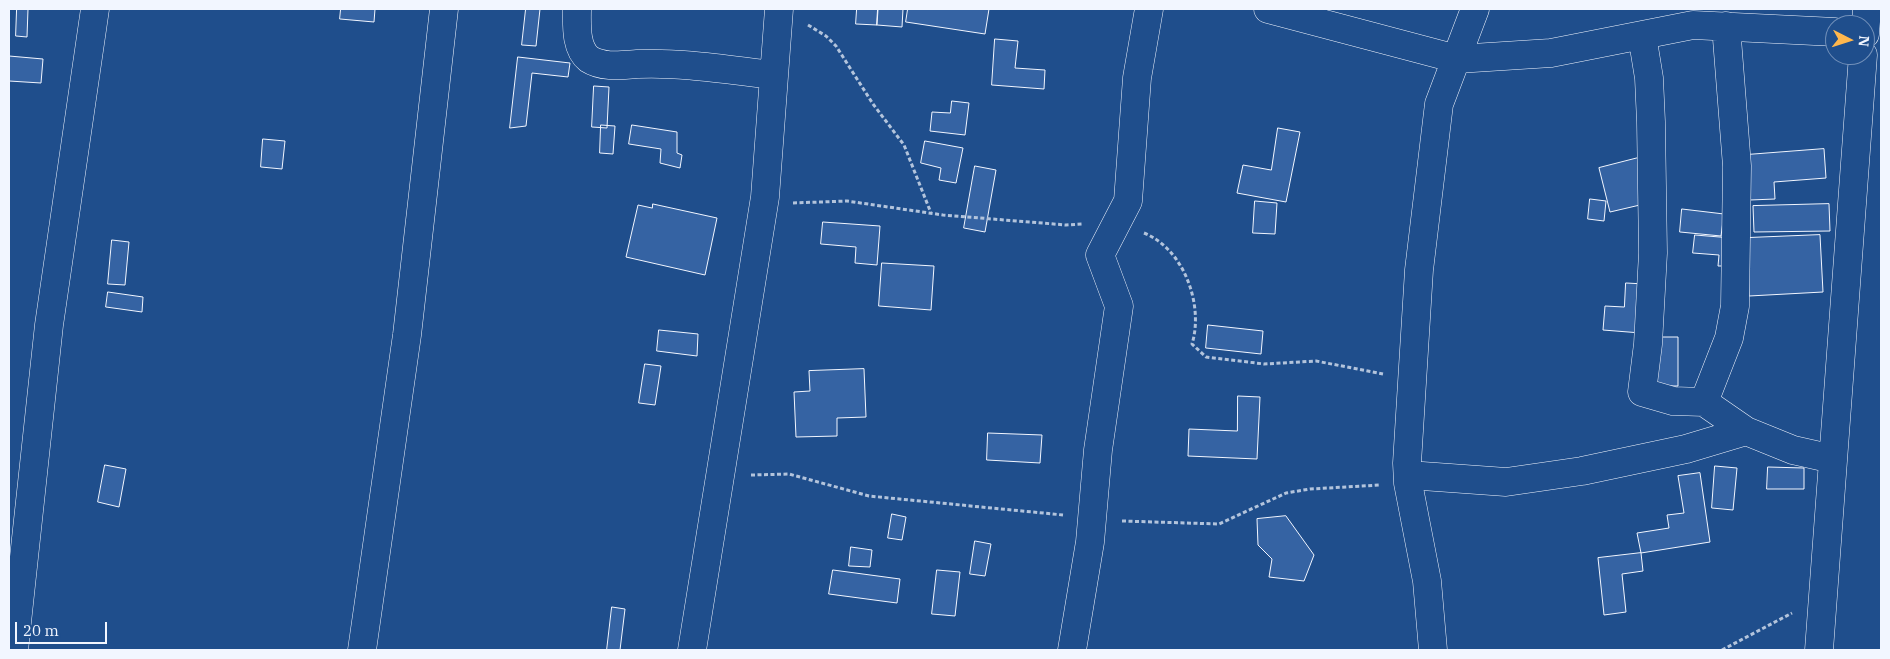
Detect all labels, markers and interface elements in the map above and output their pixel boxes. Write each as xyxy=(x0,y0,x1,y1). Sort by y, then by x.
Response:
north arrow xyxy=(1825,15,1875,65)
text: N xyxy=(1854,35,1873,48)
scale bar xyxy=(18,612,110,644)
text: 20 m xyxy=(23,621,59,640)

